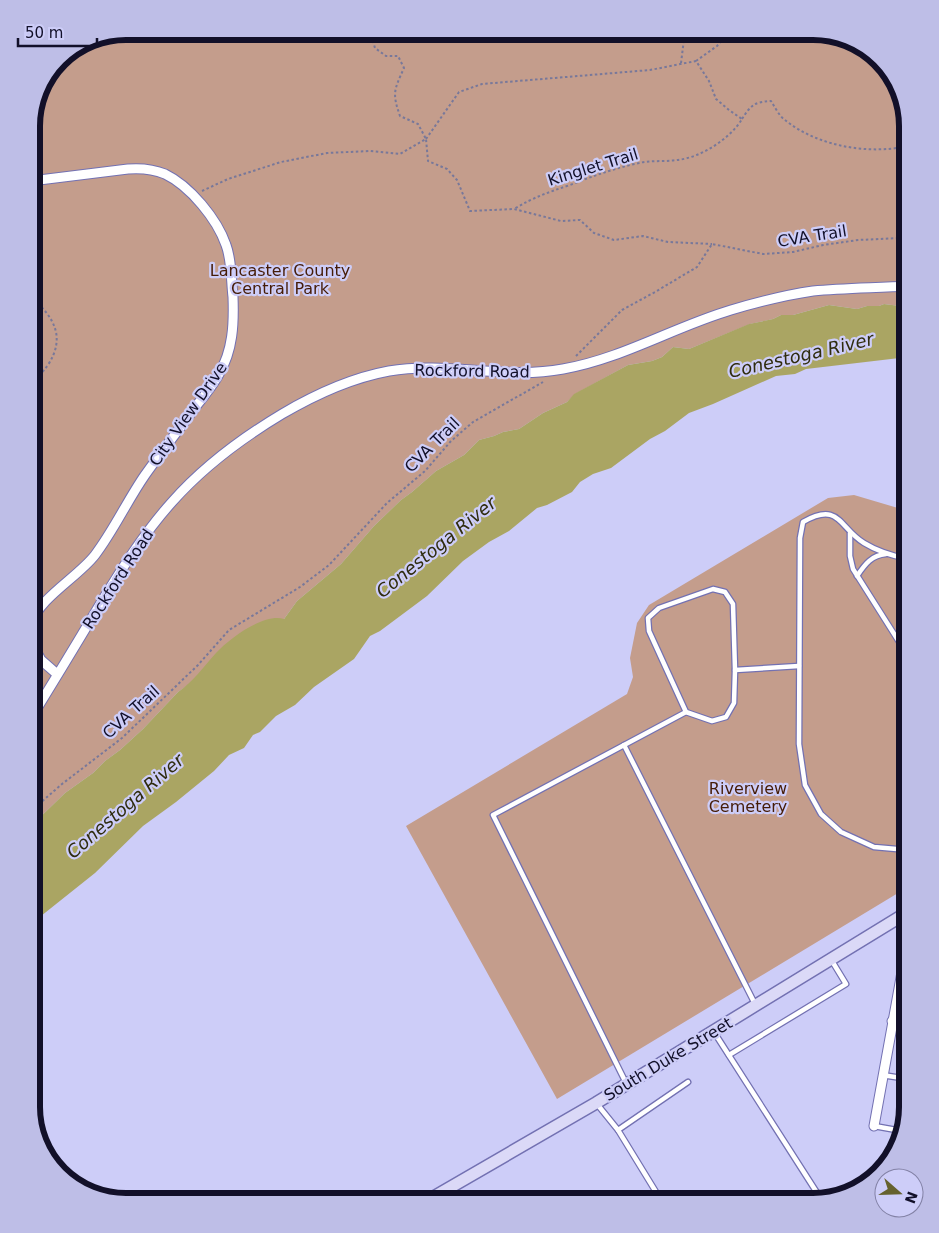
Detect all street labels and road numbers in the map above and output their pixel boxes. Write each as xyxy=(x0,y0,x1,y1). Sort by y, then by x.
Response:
street label: Kinglet Trail xyxy=(545,144,641,190)
street label: CVA Trail xyxy=(776,221,848,251)
street label: City View Drive xyxy=(145,359,231,469)
street label: Rockford Road xyxy=(414,360,530,382)
street label: CVA Trail xyxy=(401,414,463,476)
street label: Rockford Road xyxy=(79,525,157,633)
street label: CVA Trail xyxy=(99,682,163,742)
street label: South Duke Street xyxy=(600,1013,736,1105)

